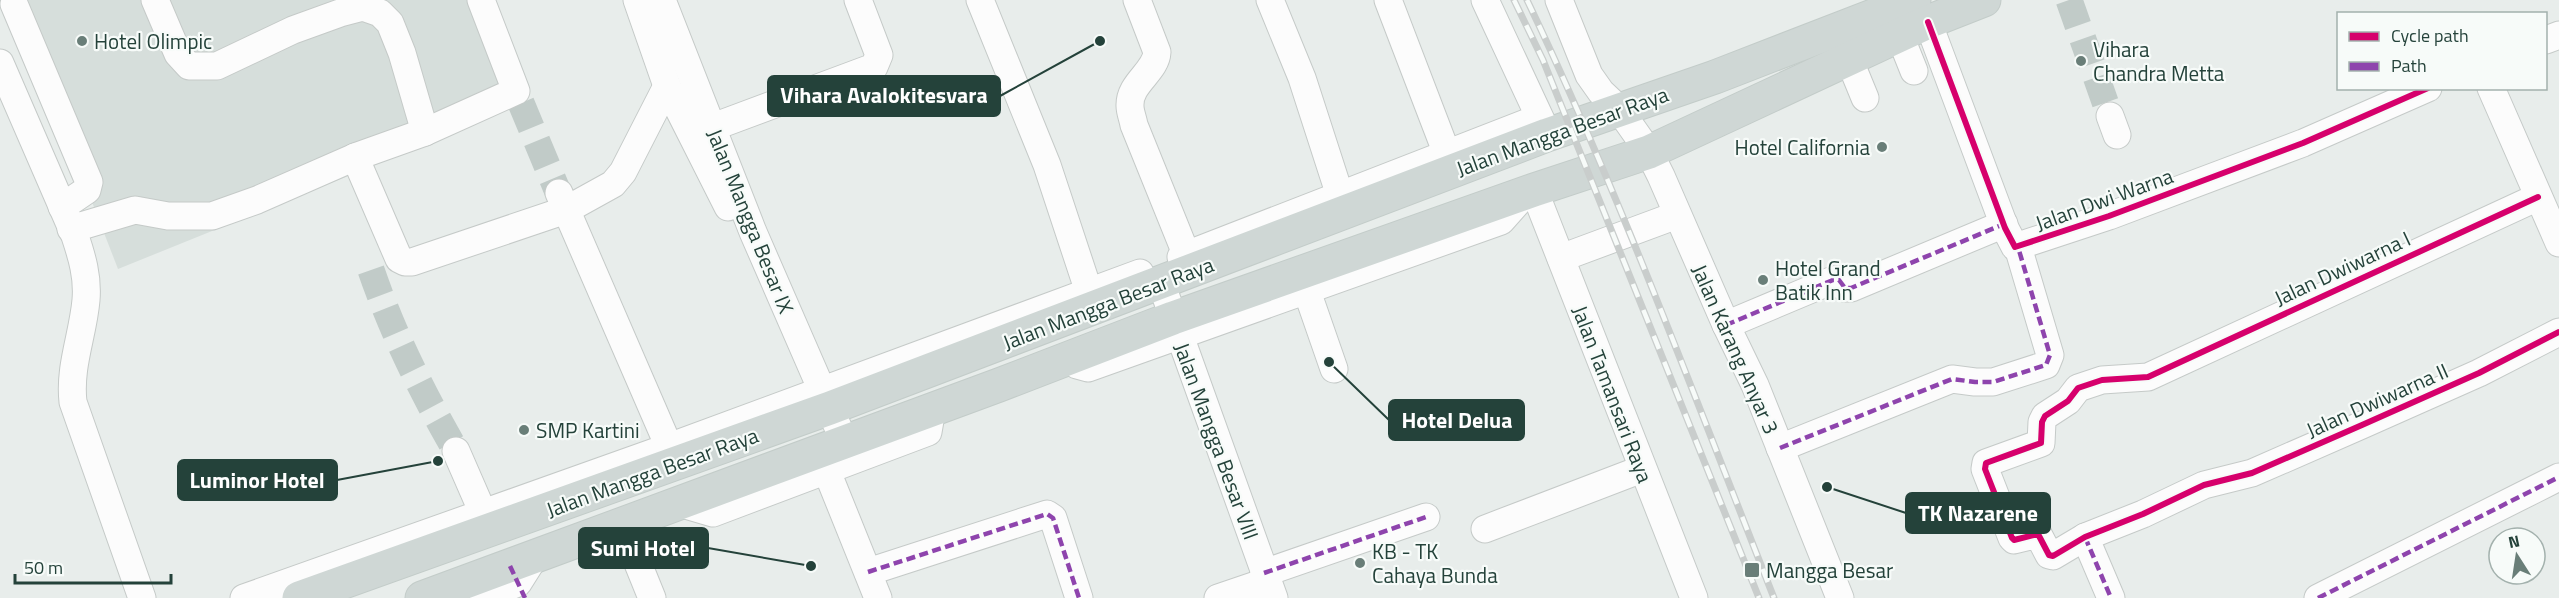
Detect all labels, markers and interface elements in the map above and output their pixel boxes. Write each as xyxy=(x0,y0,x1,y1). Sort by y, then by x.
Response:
legend xyxy=(2337,12,2547,90)
text: Cycle path xyxy=(2391,22,2469,49)
place label: Hotel Olimpic xyxy=(94,25,212,57)
place label: Vihara Chandra Metta xyxy=(2093,33,2225,89)
marker: Hotel Olimpic xyxy=(75,34,89,48)
text: Path xyxy=(2391,52,2427,79)
marker: Vihara Chandra Metta xyxy=(2074,54,2088,68)
callout: Vihara Avalokitesvara xyxy=(768,76,1000,116)
text: Vihara Avalokitesvara xyxy=(780,78,988,112)
street label: Jalan Mangga Besar Raya xyxy=(1451,78,1673,184)
street label: Jalan Mangga Besar IX xyxy=(699,124,803,318)
place label: Hotel California xyxy=(1735,131,1870,163)
marker: Hotel California xyxy=(1875,140,1889,154)
street label: Jalan Dwi Warna xyxy=(2031,159,2178,239)
street label: Jalan Dwiwarna I xyxy=(2268,222,2416,314)
street label: Jalan Mangga Besar Raya xyxy=(998,248,1219,358)
place label: Hotel Grand Batik Inn xyxy=(1775,252,1881,308)
street label: Jalan Karang Anyar 3 xyxy=(1684,259,1788,439)
marker: Hotel Grand Batik Inn xyxy=(1756,273,1770,287)
street label: Jalan Tamansari Raya xyxy=(1564,301,1662,488)
street label: Jalan Mangga Besar VIII xyxy=(1166,338,1268,544)
street label: Jalan Dwiwarna II xyxy=(2301,354,2453,446)
callout: Hotel Delua xyxy=(1389,400,1524,440)
text: Hotel Delua xyxy=(1401,403,1513,437)
place label: SMP Kartini xyxy=(536,414,640,446)
street label: Jalan Mangga Besar Raya xyxy=(541,419,763,525)
marker: SMP Kartini xyxy=(517,423,531,437)
callout: Luminor Hotel xyxy=(178,460,337,500)
text: Luminor Hotel xyxy=(189,463,325,497)
callout: TK Nazarene xyxy=(1906,493,2050,533)
text: TK Nazarene xyxy=(1918,496,2038,530)
north arrow xyxy=(2487,526,2547,586)
callout: Sumi Hotel xyxy=(579,528,708,568)
text: N xyxy=(2506,528,2522,554)
text: Sumi Hotel xyxy=(591,531,695,565)
place label: KB - TK Cahaya Bunda xyxy=(1372,535,1498,591)
scale bar xyxy=(15,547,171,585)
text: 50 m xyxy=(24,554,63,581)
place label: Mangga Besar xyxy=(1766,554,1893,586)
marker: KB - TK Cahaya Bunda xyxy=(1353,556,1367,570)
marker: Mangga Besar xyxy=(1743,561,1761,579)

